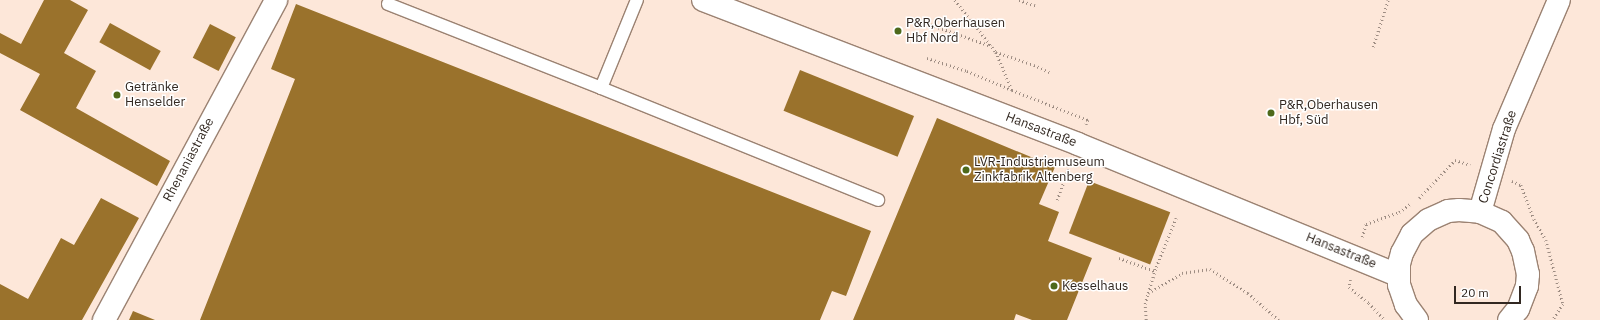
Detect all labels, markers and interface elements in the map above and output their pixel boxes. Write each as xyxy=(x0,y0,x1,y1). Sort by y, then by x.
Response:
place label: P&R,Oberhausen Hbf Nord xyxy=(906,16,1005,47)
marker: P&R,Oberhausen Hbf Nord xyxy=(893,26,903,36)
place label: Getränke Henselder xyxy=(125,80,185,111)
marker: Getränke Henselder xyxy=(112,90,122,100)
place label: P&R,Oberhausen Hbf, Süd xyxy=(1279,98,1378,129)
marker: P&R,Oberhausen Hbf, Süd xyxy=(1266,108,1276,118)
street label: Hansastraße xyxy=(1003,109,1079,151)
street label: Concordiastraße xyxy=(1476,109,1520,205)
street label: Rhenaniastraße xyxy=(160,115,218,205)
place label: LVR-Industriemuseum Zinkfabrik Altenberg xyxy=(974,155,1105,186)
marker: LVR-Industriemuseum Zinkfabrik Altenberg xyxy=(961,165,971,175)
street label: Hansastraße xyxy=(1303,230,1379,272)
place label: Kesselhaus xyxy=(1062,278,1128,294)
scale bar xyxy=(1456,278,1523,304)
marker: Kesselhaus xyxy=(1049,281,1059,291)
text: 20 m xyxy=(1461,285,1489,300)

